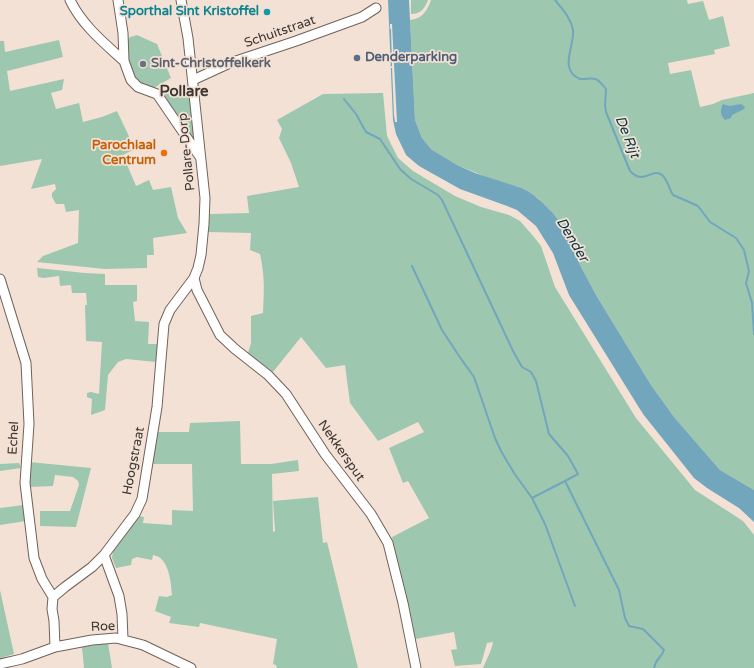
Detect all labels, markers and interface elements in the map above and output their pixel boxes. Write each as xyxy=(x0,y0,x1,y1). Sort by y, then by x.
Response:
place label: Sporthal Sint Kristoffel xyxy=(120,4,259,20)
marker: Sporthal Sint Kristoffel xyxy=(262,7,272,17)
street label: Schuitstraat xyxy=(242,13,318,51)
place label: Denderparking xyxy=(365,50,457,66)
marker: Denderparking xyxy=(352,53,362,63)
place label: Sint-Christoffelkerk xyxy=(151,56,271,72)
marker: Sint-Christoffelkerk xyxy=(138,59,148,69)
district label: Pollare xyxy=(160,83,208,101)
street label: Pollare-Dorp xyxy=(175,112,199,192)
water label: De Rijt xyxy=(611,113,643,161)
place label: Parochiaal Centrum xyxy=(92,138,156,169)
marker: Parochiaal Centrum xyxy=(159,148,169,158)
water label: Dender xyxy=(552,215,592,265)
street label: Nekkersput xyxy=(314,417,368,485)
street label: Echel xyxy=(5,421,23,455)
street label: Hoogstraat xyxy=(120,426,148,496)
street label: Roe xyxy=(90,619,116,635)

